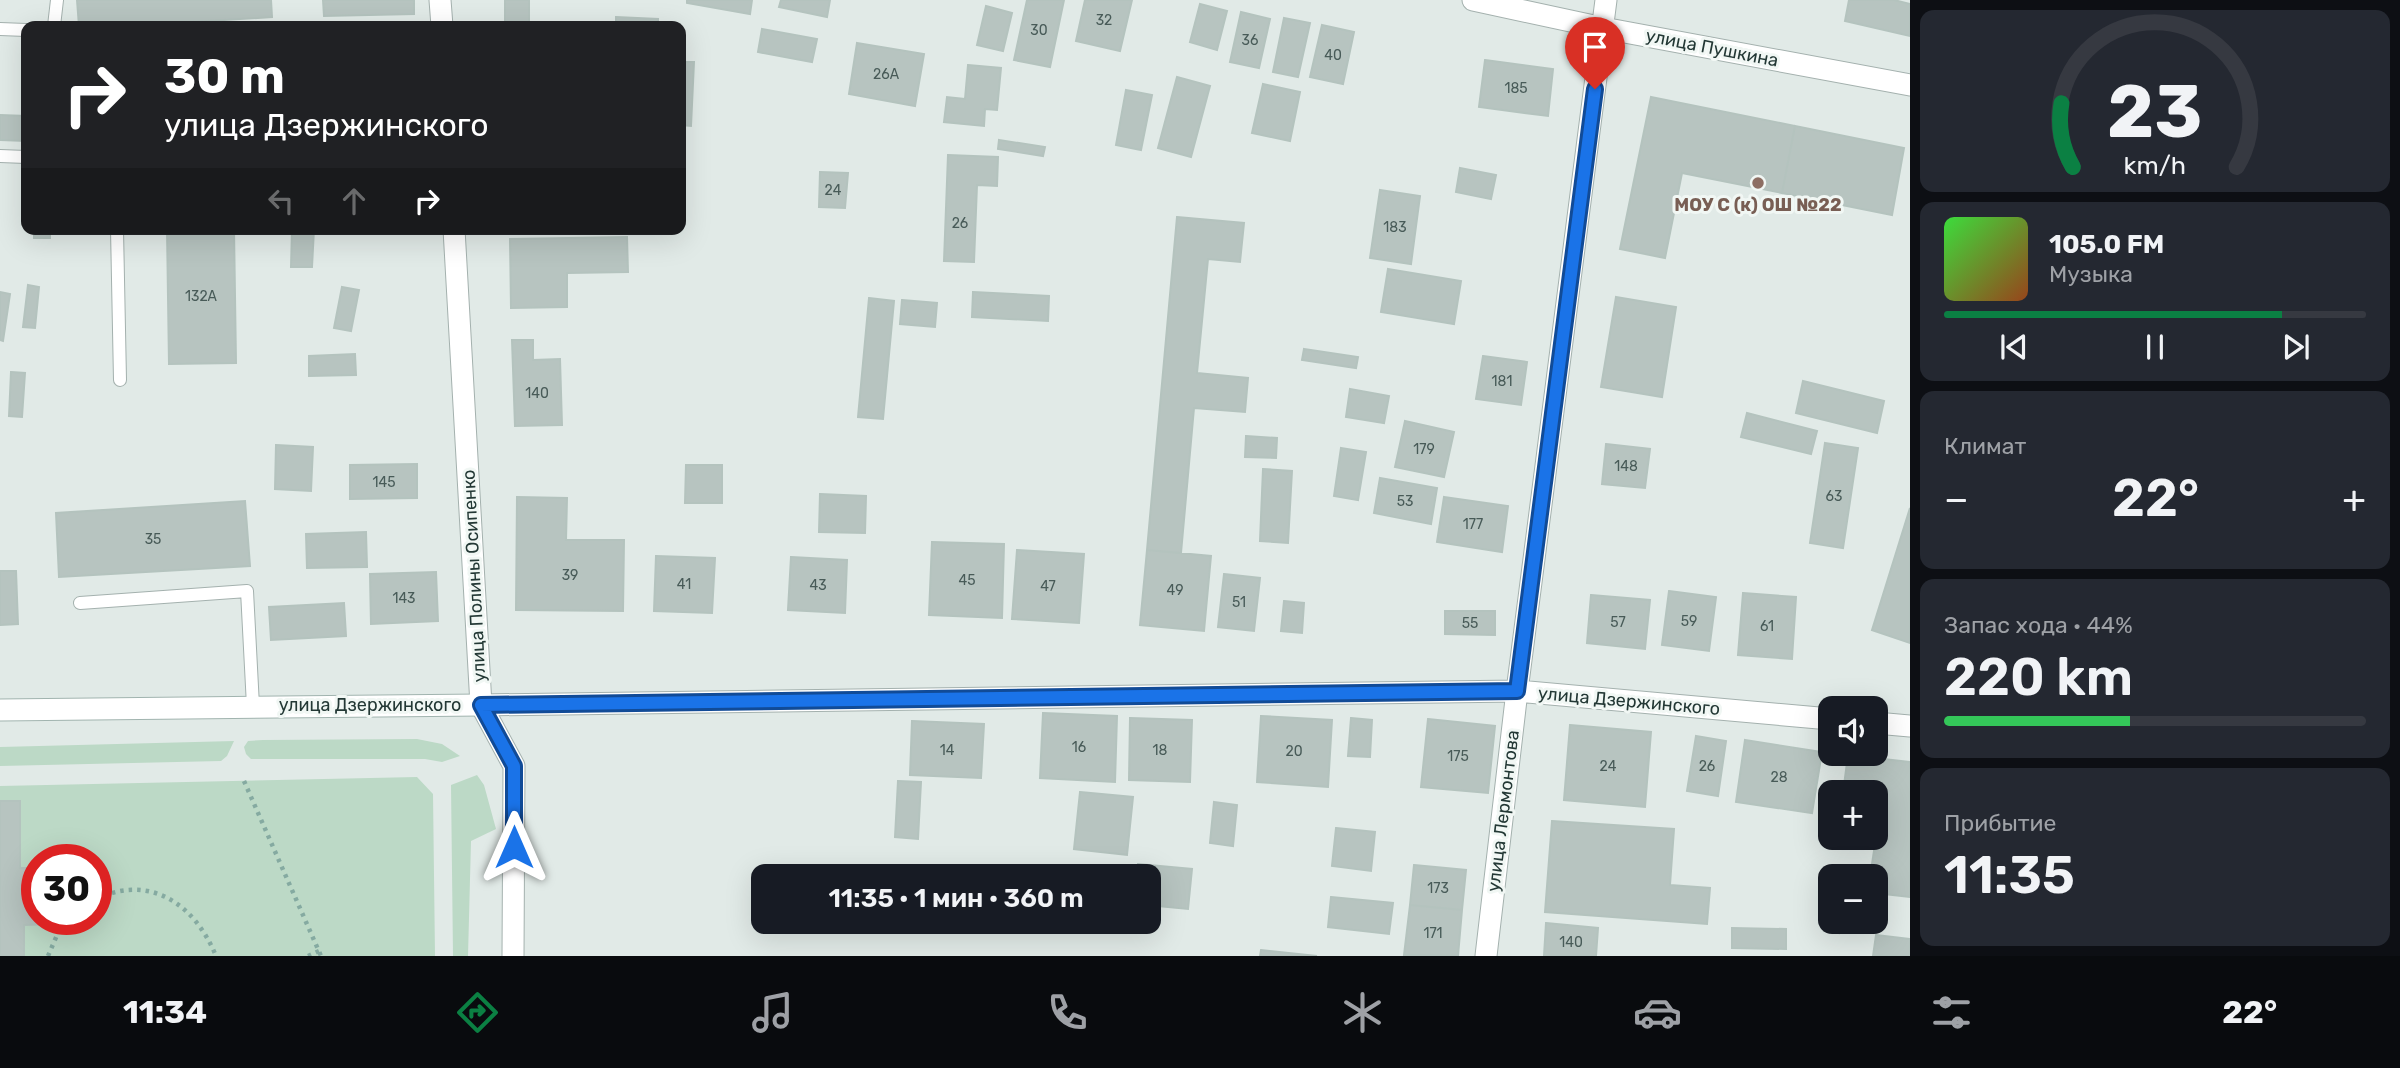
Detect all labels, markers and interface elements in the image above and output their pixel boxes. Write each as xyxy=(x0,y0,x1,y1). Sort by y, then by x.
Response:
house number: 32 xyxy=(1096,12,1112,29)
pin xyxy=(1565,17,1625,89)
house number: 30 xyxy=(1030,22,1048,39)
street label: улица Пушкина xyxy=(1644,24,1780,72)
icon: arrive xyxy=(1576,28,1614,66)
house number: 36 xyxy=(1242,32,1258,49)
text: 30 m xyxy=(164,47,285,105)
house number: 40 xyxy=(1324,47,1342,64)
icon: right xyxy=(49,49,140,140)
house number: 26А xyxy=(873,66,900,83)
text: 23 xyxy=(2107,69,2203,155)
house number: 185 xyxy=(1504,80,1528,97)
text: улица Дзержинского xyxy=(164,106,489,144)
text: km/h xyxy=(2124,151,2186,180)
marker: МОУ С (к) ОШ №22 xyxy=(1750,175,1766,191)
icon: left xyxy=(262,182,300,220)
icon: ahead xyxy=(335,182,373,220)
icon: right xyxy=(408,182,446,220)
house number: 24 xyxy=(825,182,842,199)
place label: МОУ С (к) ОШ №22 xyxy=(1674,194,1842,216)
house number: 26 xyxy=(952,215,968,232)
house number: 183 xyxy=(1383,219,1407,236)
text: 105.0 FM xyxy=(2049,229,2164,260)
text: Музыка xyxy=(2049,260,2133,288)
house number: 132А xyxy=(185,288,218,305)
icon: previous xyxy=(1995,328,2033,366)
icon: pause xyxy=(2136,328,2174,366)
icon: next xyxy=(2277,328,2315,366)
house number: 181 xyxy=(1492,373,1512,390)
house number: 140 xyxy=(525,385,549,402)
text: Климат xyxy=(1944,432,2026,460)
house number: 179 xyxy=(1413,441,1435,458)
house number: 148 xyxy=(1614,458,1638,475)
text: 22° xyxy=(2112,467,2199,529)
street label: улица Полины Осипенко xyxy=(457,469,491,683)
house number: 145 xyxy=(372,474,396,491)
text: − xyxy=(1944,476,1969,522)
text: + xyxy=(2342,476,2366,522)
house number: 63 xyxy=(1826,488,1842,505)
house number: 53 xyxy=(1397,493,1413,510)
house number: 177 xyxy=(1463,516,1483,533)
house number: 35 xyxy=(145,531,161,548)
house number: 39 xyxy=(562,567,578,584)
house number: 45 xyxy=(958,572,976,589)
house number: 41 xyxy=(677,576,691,593)
house number: 43 xyxy=(809,577,827,594)
house number: 47 xyxy=(1040,578,1056,595)
house number: 49 xyxy=(1167,582,1183,599)
house number: 143 xyxy=(392,590,416,607)
house number: 51 xyxy=(1232,594,1246,611)
text: Запас хода · 44% xyxy=(1944,611,2133,639)
house number: 59 xyxy=(1681,613,1697,630)
house number: 57 xyxy=(1610,614,1626,631)
house number: 55 xyxy=(1462,615,1478,632)
house number: 61 xyxy=(1760,618,1774,635)
text: 220 km xyxy=(1944,646,2133,708)
street label: улица Дзержинского xyxy=(1537,682,1721,720)
street label: улица Дзержинского xyxy=(279,694,461,716)
map controls xyxy=(1818,696,1888,934)
button: sound xyxy=(1818,696,1888,766)
street label: улица Лермонтова xyxy=(1482,729,1524,893)
house number: 16 xyxy=(1072,739,1086,756)
house number: 14 xyxy=(940,742,955,759)
house number: 18 xyxy=(1153,742,1168,759)
house number: 20 xyxy=(1285,743,1303,760)
house number: 175 xyxy=(1447,748,1469,765)
house number: 24 xyxy=(1600,758,1617,775)
house number: 26 xyxy=(1699,758,1715,775)
house number: 28 xyxy=(1770,769,1788,786)
button: + xyxy=(1818,780,1888,850)
text: Прибытие xyxy=(1944,809,2056,837)
position arrow xyxy=(477,810,551,884)
speed limit sign: 30 xyxy=(21,844,112,935)
text: 11:35 xyxy=(1944,844,2075,906)
button: − xyxy=(1818,864,1888,934)
house number: 173 xyxy=(1427,880,1449,897)
text: 11:35 · 1 мин · 360 m xyxy=(828,883,1084,914)
house number: 171 xyxy=(1423,925,1443,942)
house number: 140 xyxy=(1559,934,1583,951)
icon: directions xyxy=(453,988,502,1037)
icon: music xyxy=(748,988,797,1037)
icon: phone xyxy=(1043,988,1092,1037)
icon: climate xyxy=(1338,988,1387,1037)
icon: car xyxy=(1633,988,1682,1037)
icon: filters xyxy=(1927,988,1976,1037)
text: 11:34 xyxy=(123,993,207,1031)
text: 22° xyxy=(2222,993,2277,1031)

